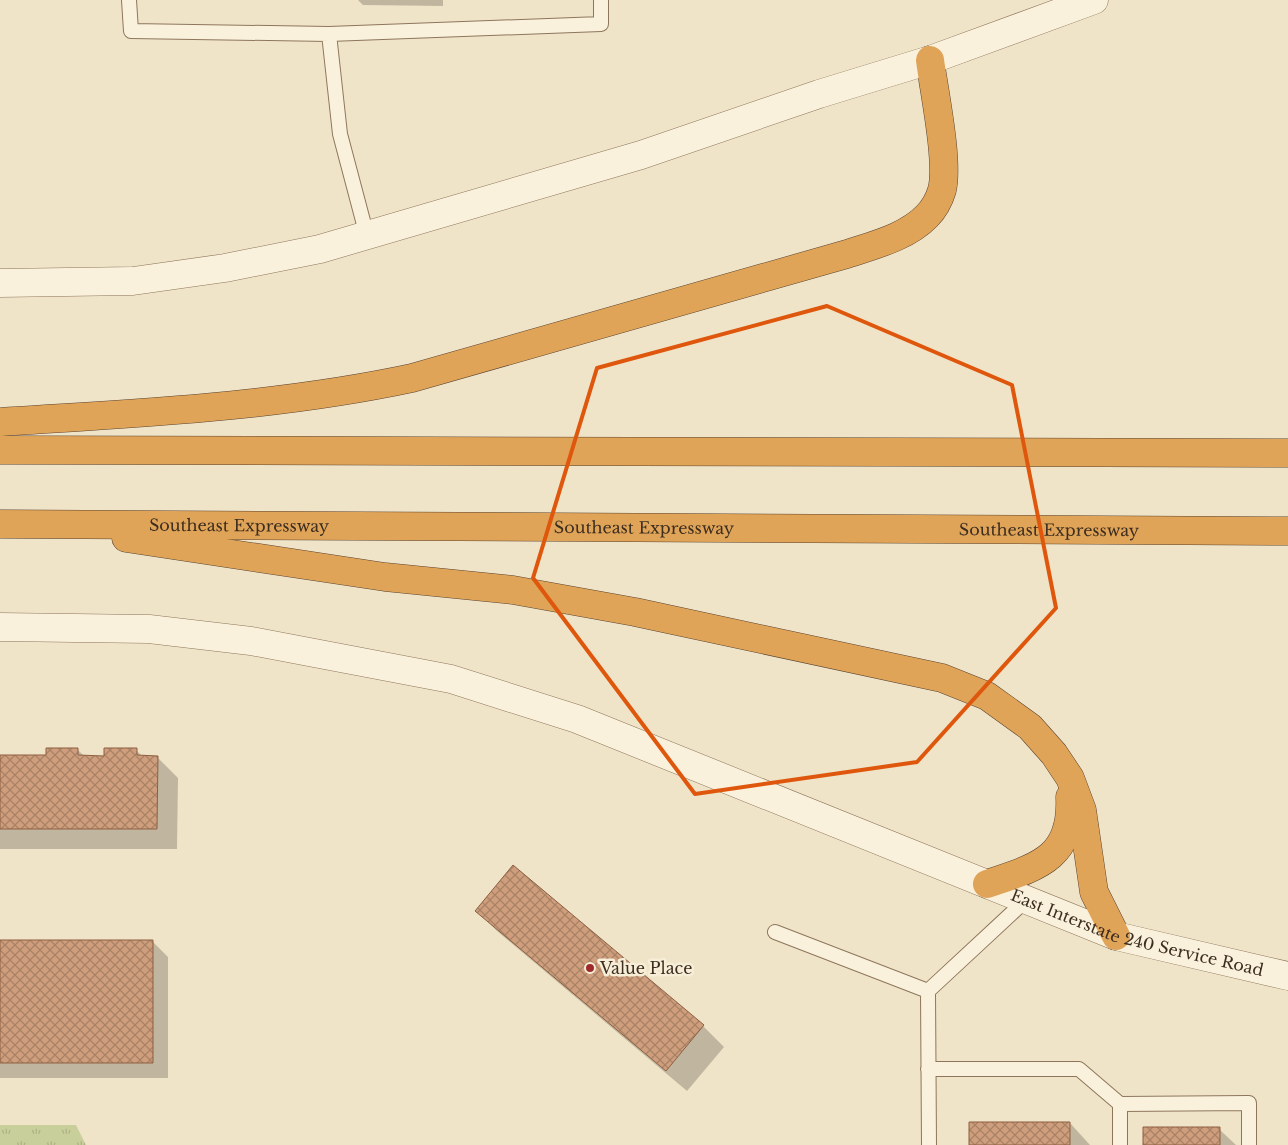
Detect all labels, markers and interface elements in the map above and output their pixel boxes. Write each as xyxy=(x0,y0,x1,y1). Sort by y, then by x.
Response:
street label: Southeast Expressway xyxy=(149,515,330,536)
street label: Southeast Expressway xyxy=(554,517,735,538)
street label: Southeast Expressway xyxy=(959,519,1140,540)
street label: East Interstate 240 Service Road xyxy=(1008,885,1266,980)
place label: Value Place xyxy=(599,958,692,978)
marker: Value Place xyxy=(584,962,596,974)

